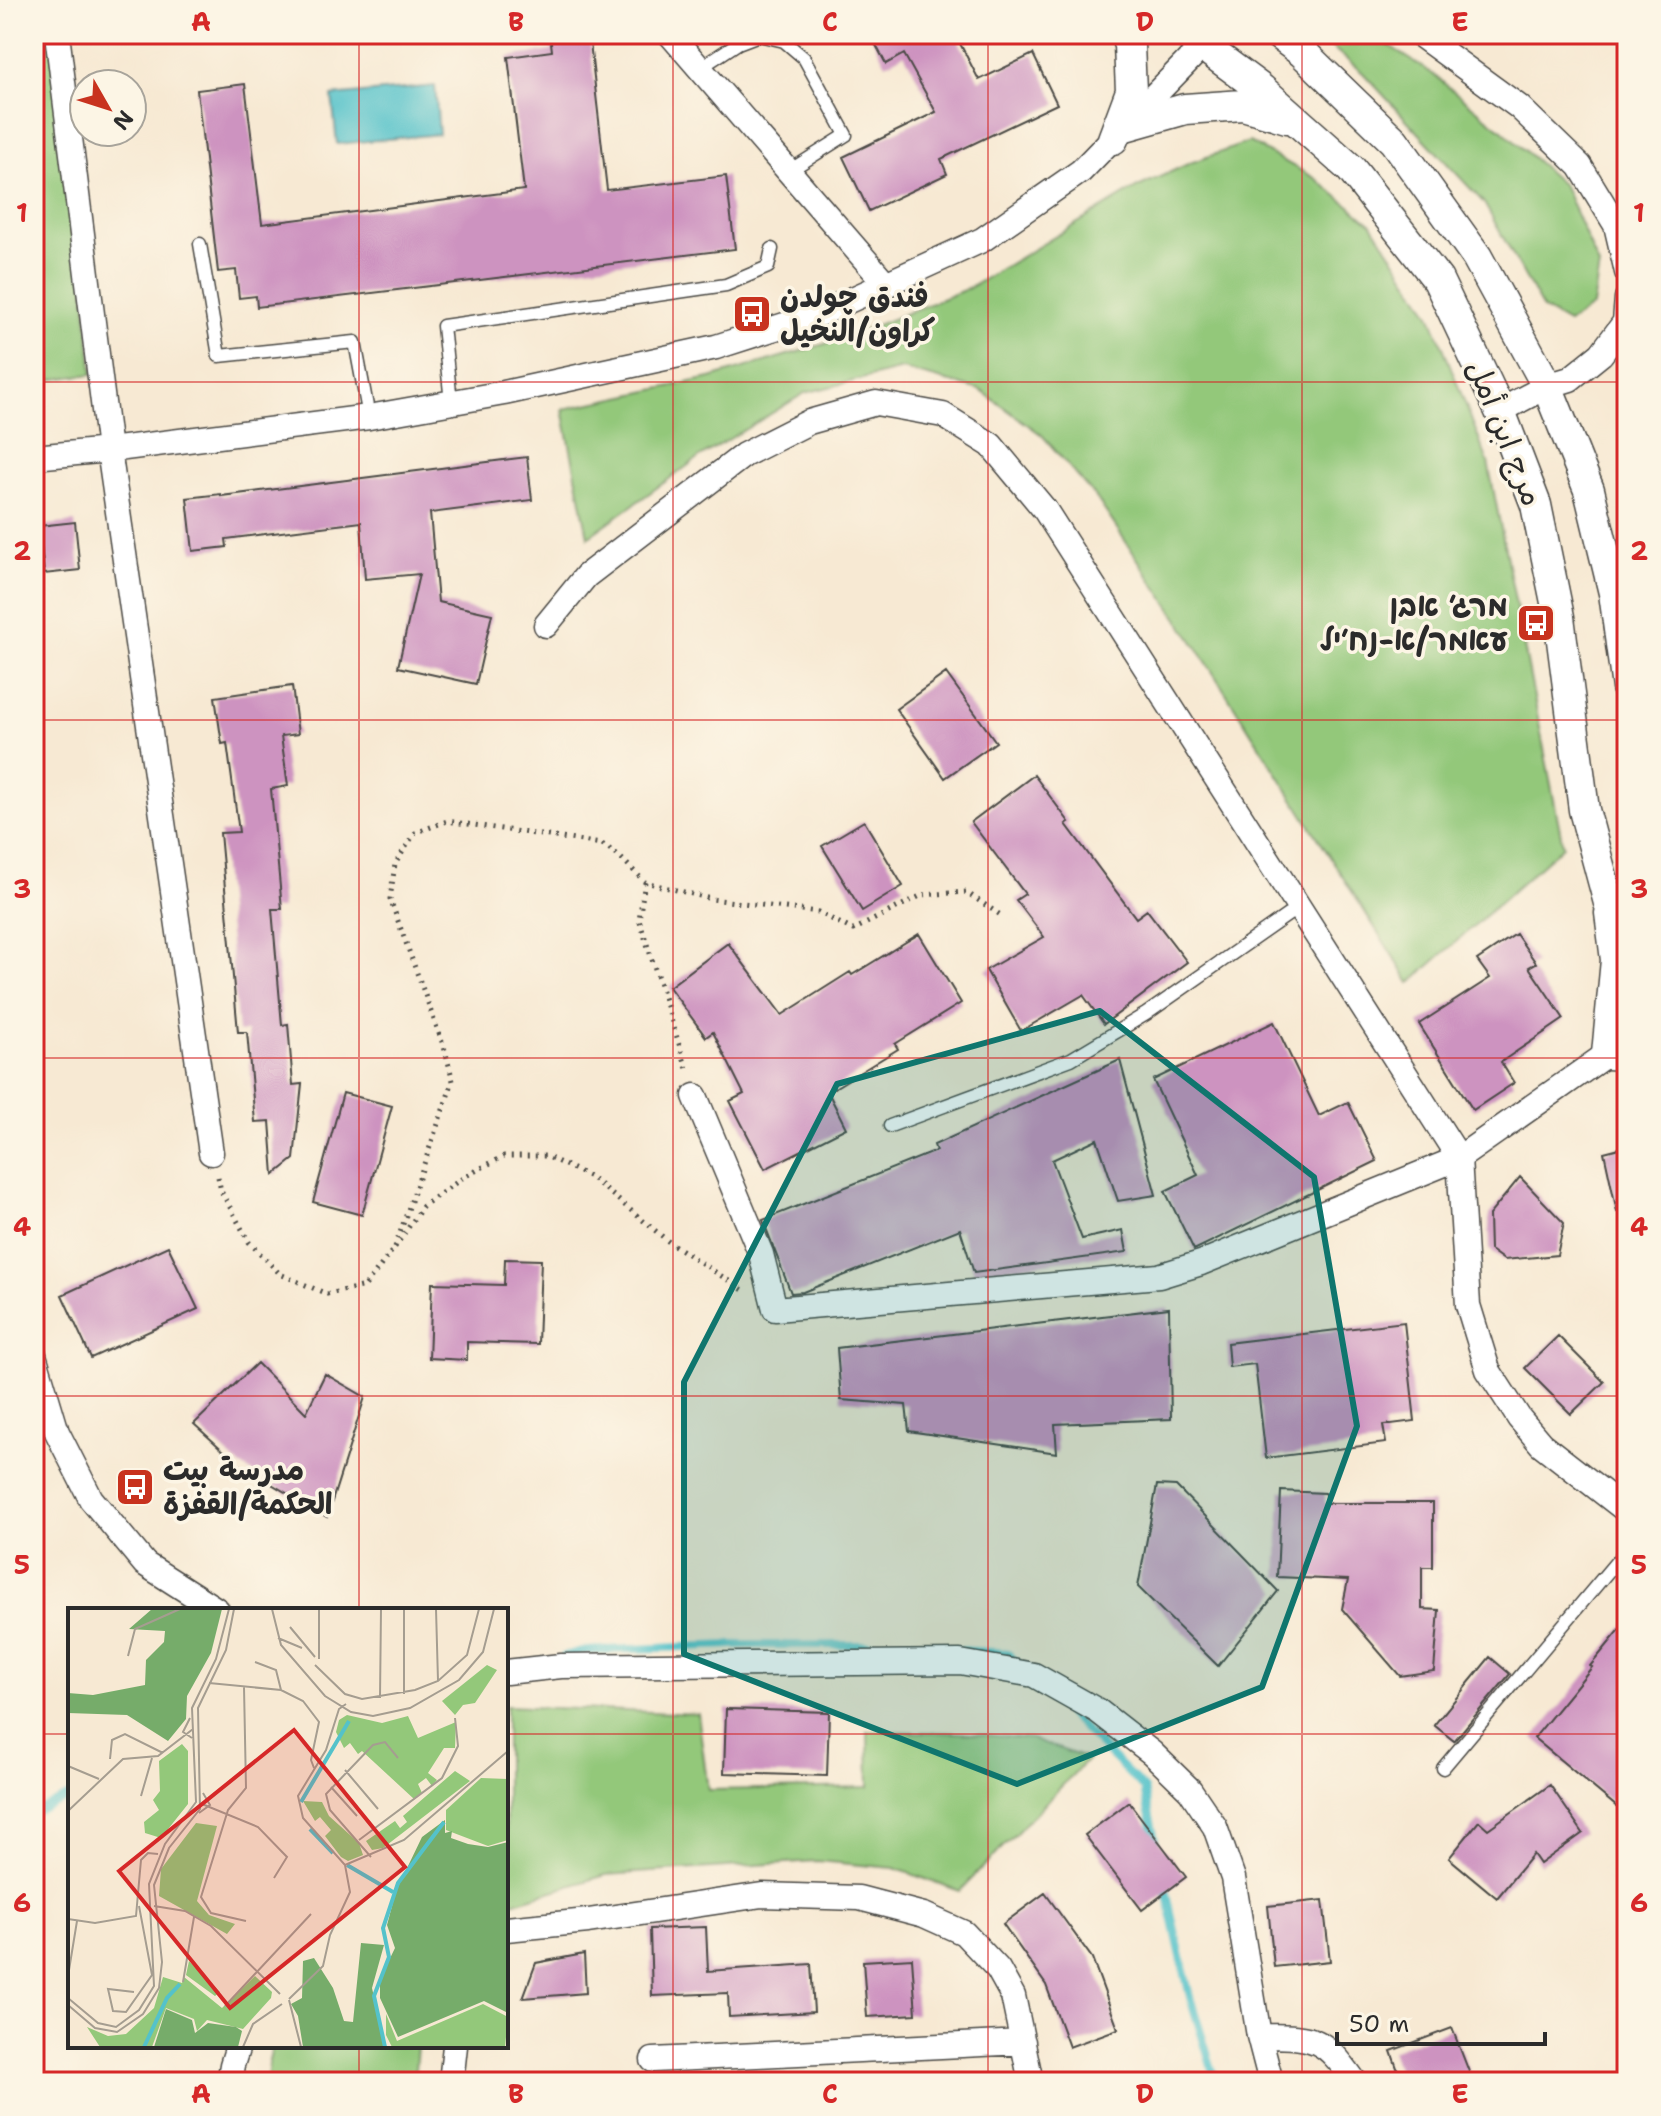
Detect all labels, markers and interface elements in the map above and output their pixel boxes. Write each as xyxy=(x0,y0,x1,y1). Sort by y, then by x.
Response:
text: A xyxy=(191,4,211,39)
text: B xyxy=(508,4,524,39)
text: C xyxy=(822,4,838,39)
text: D xyxy=(1136,4,1154,39)
text: E xyxy=(1451,4,1469,39)
north arrow xyxy=(68,68,148,148)
text: N xyxy=(106,104,140,136)
text: 1 xyxy=(16,195,28,230)
text: 1 xyxy=(1633,195,1645,230)
place label: فندق چولدن كراون/النخيل xyxy=(780,276,936,351)
bus stop icon: فندق چولدن كراون/النخيل xyxy=(731,293,773,335)
street label: مرج ابن أمل xyxy=(1458,354,1553,512)
text: 2 xyxy=(13,533,31,568)
text: 2 xyxy=(1630,533,1648,568)
place label: מרג׳ אבן עאמר/א-נח׳יל xyxy=(1320,585,1508,660)
bus stop icon: מרג׳ אבן עאמר/א-נח׳יל xyxy=(1515,602,1557,644)
text: 3 xyxy=(13,871,31,906)
text: 3 xyxy=(1630,871,1648,906)
text: 4 xyxy=(13,1209,31,1244)
text: 4 xyxy=(1630,1209,1648,1244)
place label: مدرسة بيت الحكمة/القفزة xyxy=(163,1449,333,1524)
bus stop icon: مدرسة بيت الحكمة/القفزة xyxy=(114,1466,156,1508)
text: 5 xyxy=(14,1547,30,1582)
text: 5 xyxy=(1631,1547,1647,1582)
inset map xyxy=(68,1608,508,2048)
text: 6 xyxy=(13,1885,31,1920)
text: 6 xyxy=(1630,1885,1648,1920)
scale bar xyxy=(1337,1996,1545,2046)
text: 50 m xyxy=(1349,2008,1409,2040)
text: A xyxy=(191,2076,211,2111)
text: B xyxy=(508,2076,524,2111)
text: C xyxy=(822,2076,838,2111)
text: D xyxy=(1136,2076,1154,2111)
text: E xyxy=(1451,2076,1469,2111)

